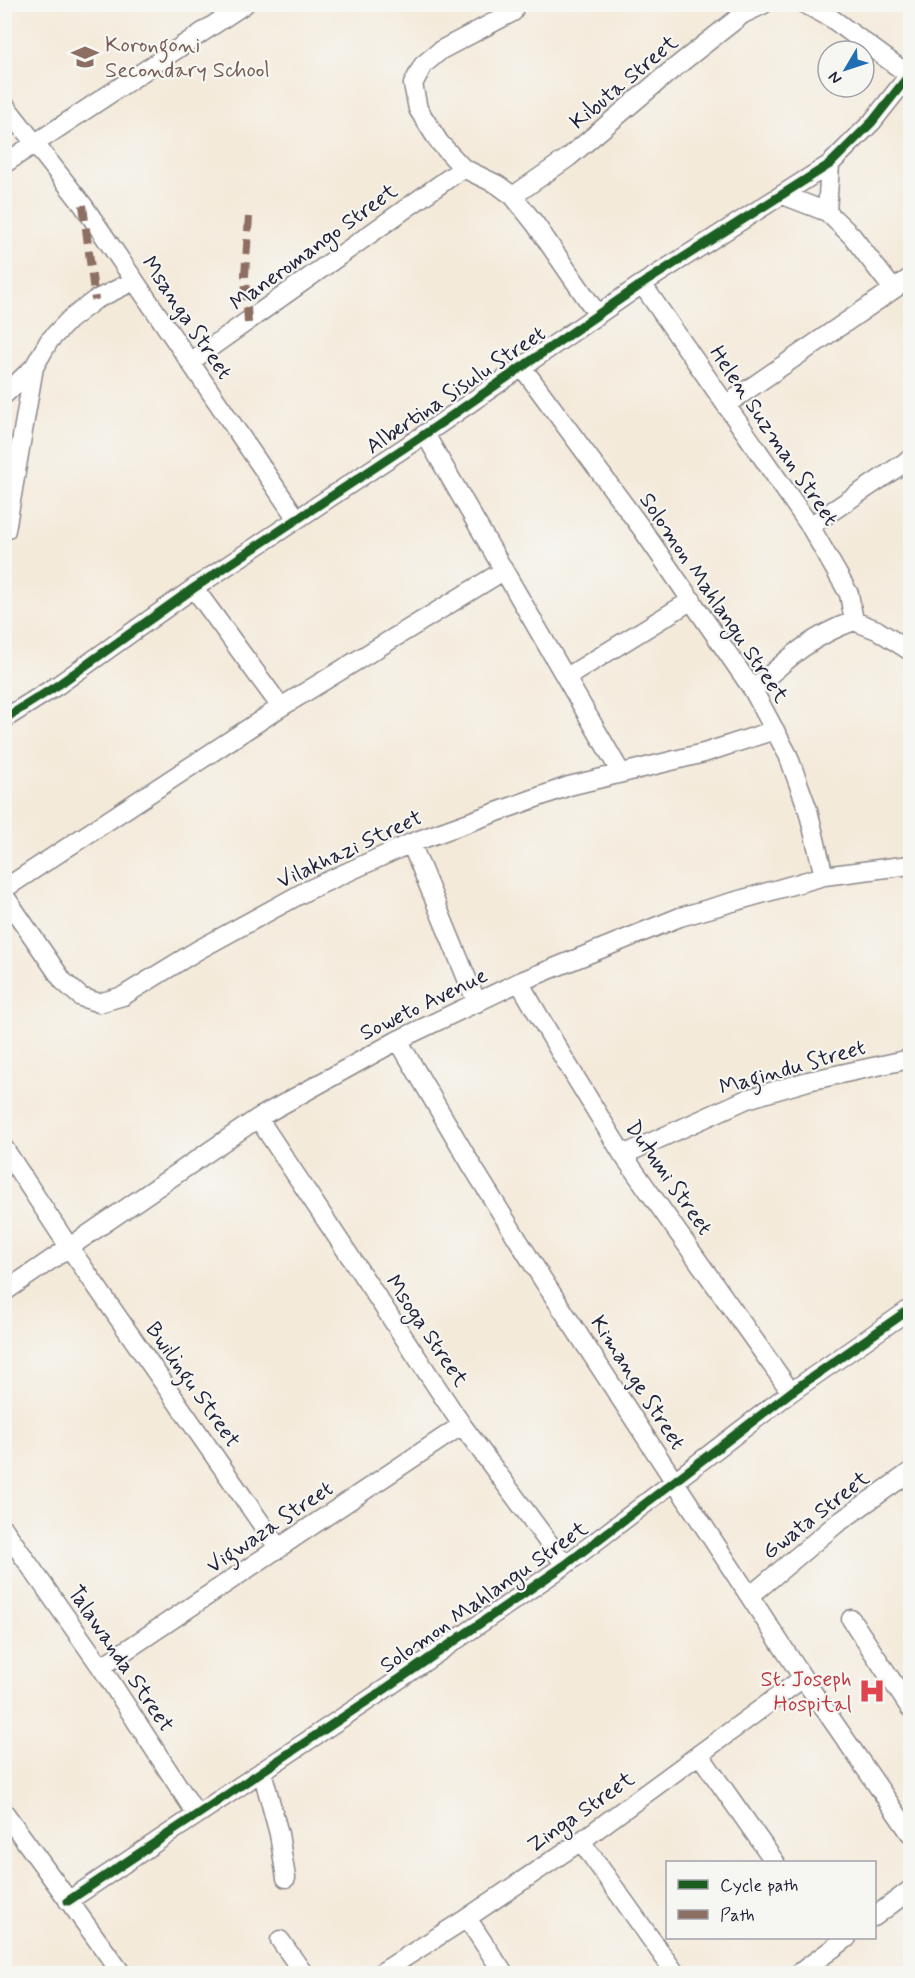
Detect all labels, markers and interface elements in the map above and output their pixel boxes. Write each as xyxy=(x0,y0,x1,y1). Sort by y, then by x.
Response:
street label: Kibuta Street xyxy=(564,29,684,136)
place label: Korongoni Secondary School xyxy=(105,32,270,85)
north arrow xyxy=(816,39,876,99)
school or university icon: Korongoni Secondary School xyxy=(70,42,100,72)
text: N xyxy=(824,67,847,88)
street label: Maneromango Street xyxy=(225,177,405,320)
street label: Msanga Street xyxy=(134,251,238,386)
street label: Albertina Sisulu Street xyxy=(361,320,551,461)
street label: Helen Suzman Street xyxy=(702,340,844,532)
street label: Solomon Mahlangu Street xyxy=(630,488,794,710)
street label: Vilakhazi Street xyxy=(273,804,427,896)
street label: Soweto Avenue xyxy=(355,962,492,1048)
street label: Magindu Street xyxy=(716,1034,870,1105)
street label: Dutumi Street xyxy=(619,1115,718,1241)
street label: Msoga Street xyxy=(376,1270,474,1394)
street label: Kimange Street xyxy=(583,1311,691,1456)
street label: Bwilingu Street xyxy=(136,1317,246,1455)
street label: Gwata Street xyxy=(757,1465,876,1566)
street label: Vigwaza Street xyxy=(201,1475,341,1583)
street label: Solomon Mahlangu Street xyxy=(375,1515,595,1683)
street label: Talawanda Street xyxy=(61,1580,180,1738)
place label: St. Joseph Hospital xyxy=(761,1666,852,1719)
hospital icon: St. Joseph Hospital xyxy=(857,1676,887,1706)
street label: Zinga Street xyxy=(522,1765,642,1862)
legend xyxy=(666,1861,876,1939)
text: Cycle path xyxy=(720,1874,798,1898)
text: Path xyxy=(720,1904,755,1928)

